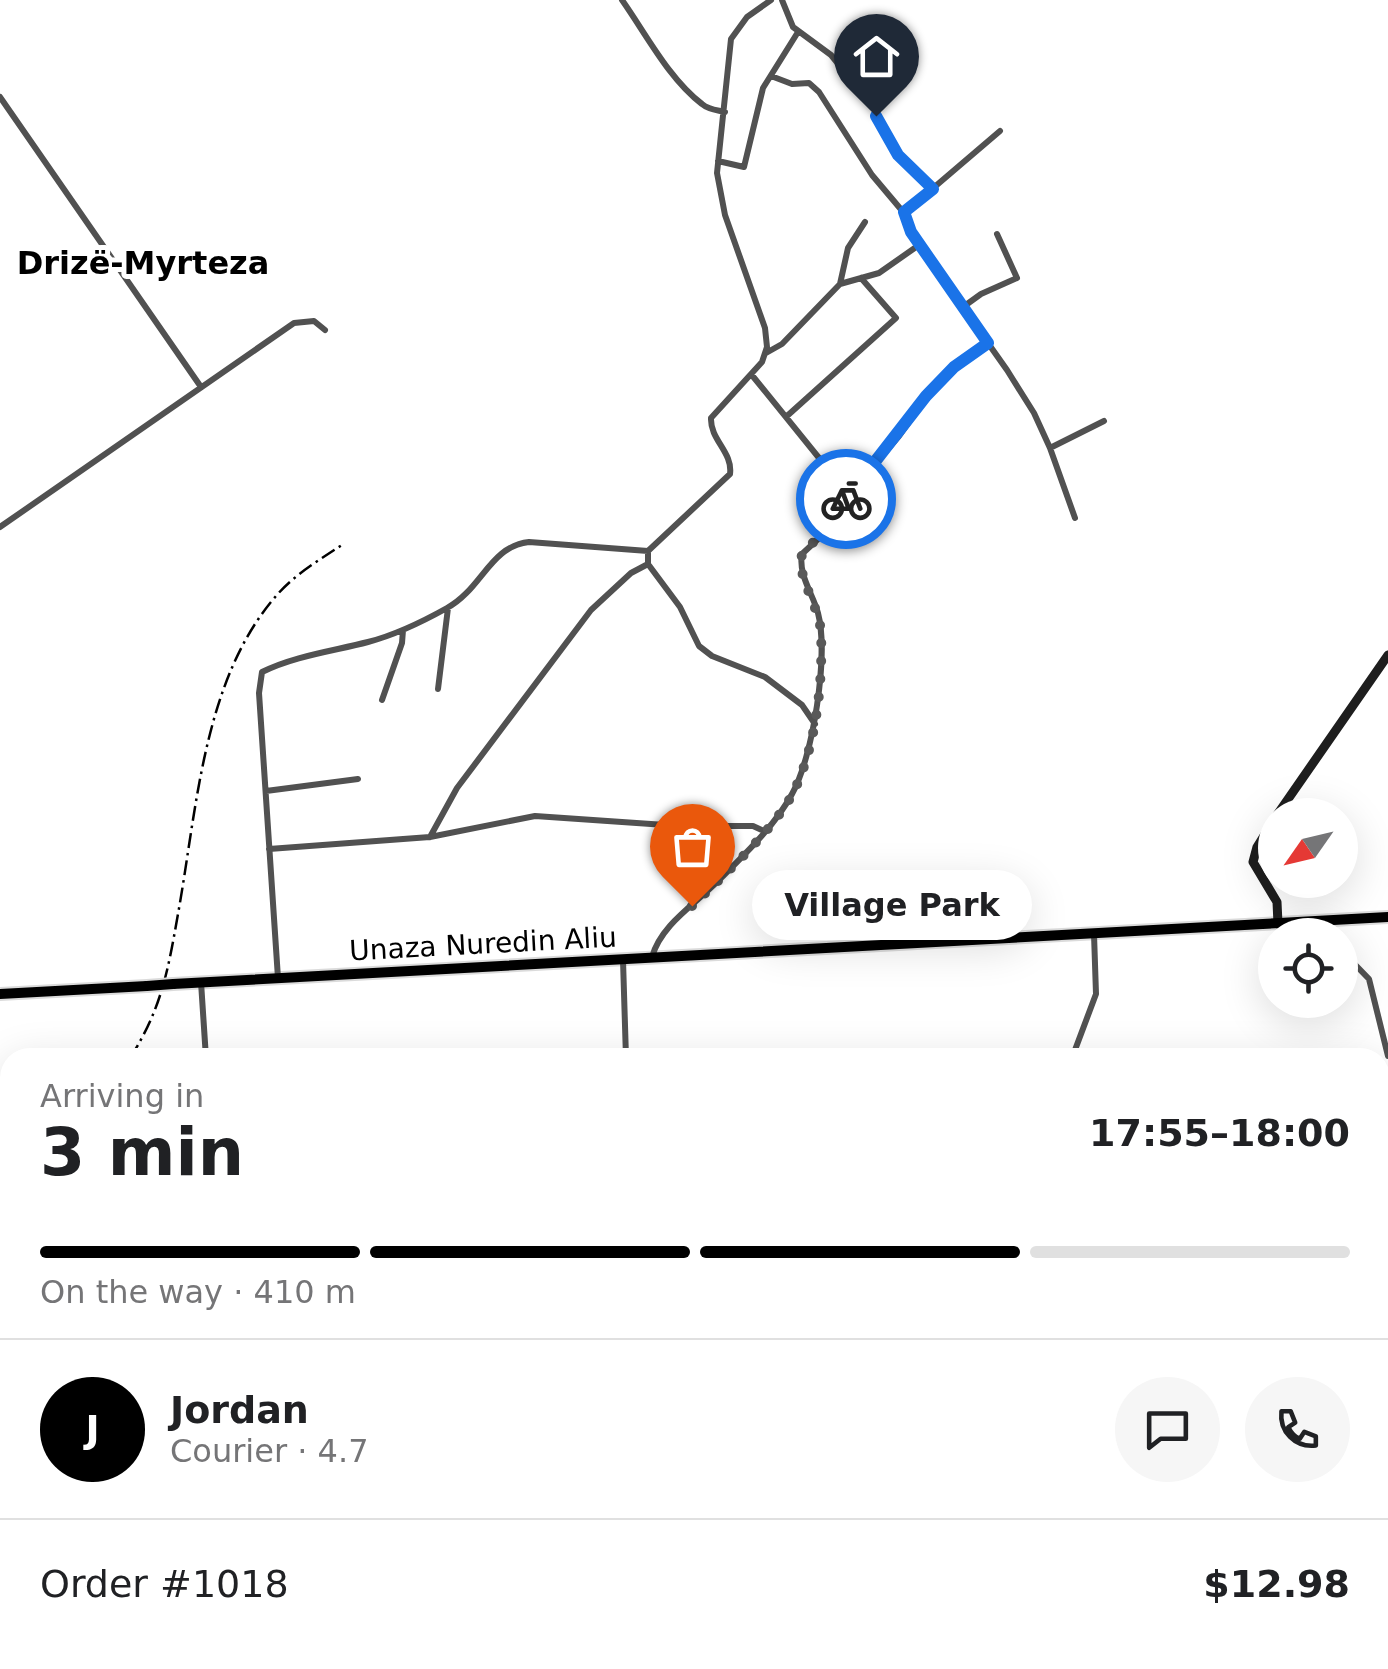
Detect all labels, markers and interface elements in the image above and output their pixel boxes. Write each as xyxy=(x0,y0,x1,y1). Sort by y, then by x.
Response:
pin xyxy=(834,14,919,117)
icon: home xyxy=(849,29,904,84)
district label: Drizë-Myrteza xyxy=(17,244,269,282)
courier xyxy=(796,449,896,549)
icon: bike xyxy=(819,472,874,527)
north arrow xyxy=(1258,798,1358,898)
map controls xyxy=(1258,798,1358,1018)
pin xyxy=(650,804,735,907)
icon: bag xyxy=(665,819,720,874)
callout: Village Park xyxy=(752,871,1032,941)
text: Village Park xyxy=(784,886,1000,924)
button: locate xyxy=(1258,918,1358,1018)
street label: Unaza Nuredin Aliu xyxy=(348,921,618,967)
text: Arriving in xyxy=(40,1077,204,1115)
text: 17:55–18:00 xyxy=(1089,1111,1350,1155)
text: 3 min xyxy=(40,1115,244,1190)
text: On the way · 410 m xyxy=(40,1273,356,1311)
button: chat xyxy=(1115,1377,1220,1482)
button: phone xyxy=(1245,1377,1350,1482)
text: Jordan xyxy=(170,1388,309,1432)
text: J xyxy=(85,1407,100,1451)
text: Courier · 4.7 xyxy=(170,1432,369,1470)
text: Order #1018 xyxy=(40,1562,289,1606)
text: $12.98 xyxy=(1203,1562,1350,1606)

